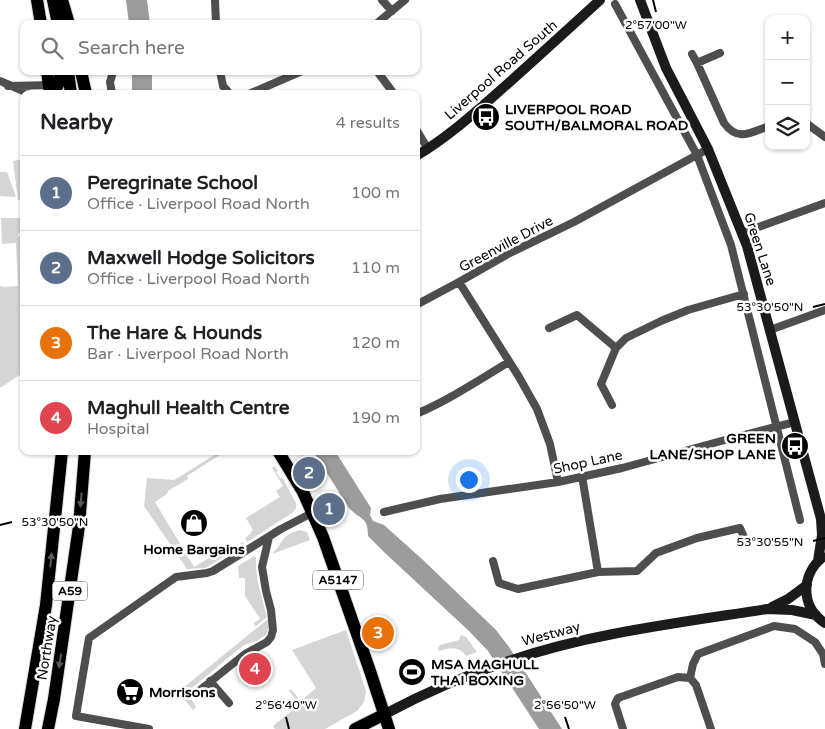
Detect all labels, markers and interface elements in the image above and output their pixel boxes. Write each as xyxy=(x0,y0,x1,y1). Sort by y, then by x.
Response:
map controls xyxy=(765,15,810,150)
button: + xyxy=(765,15,810,60)
street label: Liverpool Road South xyxy=(441,17,561,123)
text: 2°57'00"W xyxy=(625,18,687,32)
search box xyxy=(20,20,420,75)
icon: search xyxy=(38,34,66,62)
text: Search here xyxy=(78,37,185,59)
button: − xyxy=(765,60,810,105)
place label: LIVERPOOL ROAD SOUTH/BALMORAL ROAD xyxy=(505,101,689,134)
bus stop icon: LIVERPOOL ROAD SOUTH/BALMORAL ROAD xyxy=(471,102,501,132)
button: layers xyxy=(765,105,810,150)
text: Nearby xyxy=(40,110,113,135)
text: 4 results xyxy=(336,113,400,133)
text: Peregrinate School xyxy=(87,172,258,194)
text: 1 xyxy=(51,183,61,203)
text: 100 m xyxy=(351,183,400,203)
text: Office · Liverpool Road North xyxy=(87,194,310,214)
street label: Green Lane xyxy=(740,210,780,288)
street label: Greenville Drive xyxy=(456,212,556,276)
text: Maxwell Hodge Solicitors xyxy=(87,247,315,269)
text: 2 xyxy=(51,258,61,278)
text: 110 m xyxy=(351,258,400,278)
text: Office · Liverpool Road North xyxy=(87,269,310,289)
text: 53°30'50"N xyxy=(737,300,804,314)
text: The Hare & Hounds xyxy=(87,322,262,344)
text: 3 xyxy=(51,333,61,353)
text: 120 m xyxy=(351,333,400,353)
text: Bar · Liverpool Road North xyxy=(87,344,289,364)
text: Maghull Health Centre xyxy=(87,397,290,419)
text: 4 xyxy=(51,408,61,428)
text: 190 m xyxy=(351,408,400,428)
text: Hospital xyxy=(87,419,149,439)
place label: GREEN LANE/SHOP LANE xyxy=(649,430,776,463)
bus stop icon: GREEN LANE/SHOP LANE xyxy=(780,431,810,461)
street label: Shop Lane xyxy=(552,446,624,478)
pin: 2 xyxy=(293,454,325,492)
your location xyxy=(456,467,482,493)
pin: 1 xyxy=(313,490,345,528)
one-way arrow xyxy=(77,492,85,508)
shop icon: Home Bargains xyxy=(179,508,209,538)
text: 53°30'50"N xyxy=(22,515,89,529)
text: 53°30'55"N xyxy=(737,535,804,549)
place label: Home Bargains xyxy=(143,541,245,558)
one-way arrow xyxy=(47,552,55,568)
road number: A5147 xyxy=(313,570,363,590)
road number: A59 xyxy=(52,582,88,600)
street label: Northway xyxy=(34,614,61,681)
pin: 3 xyxy=(362,614,394,652)
street label: Westway xyxy=(520,618,582,650)
pin: 4 xyxy=(239,650,271,688)
one-way arrow xyxy=(55,653,63,669)
place label: MSA MAGHULL THAI BOXING xyxy=(430,656,540,689)
sports icon: MSA MAGHULL THAI BOXING xyxy=(397,657,427,687)
supermarket icon: Morrisons xyxy=(115,677,145,707)
place label: Morrisons xyxy=(149,684,216,701)
text: 2°56'40"W xyxy=(255,698,317,712)
text: 2°56'50"W xyxy=(534,698,596,712)

